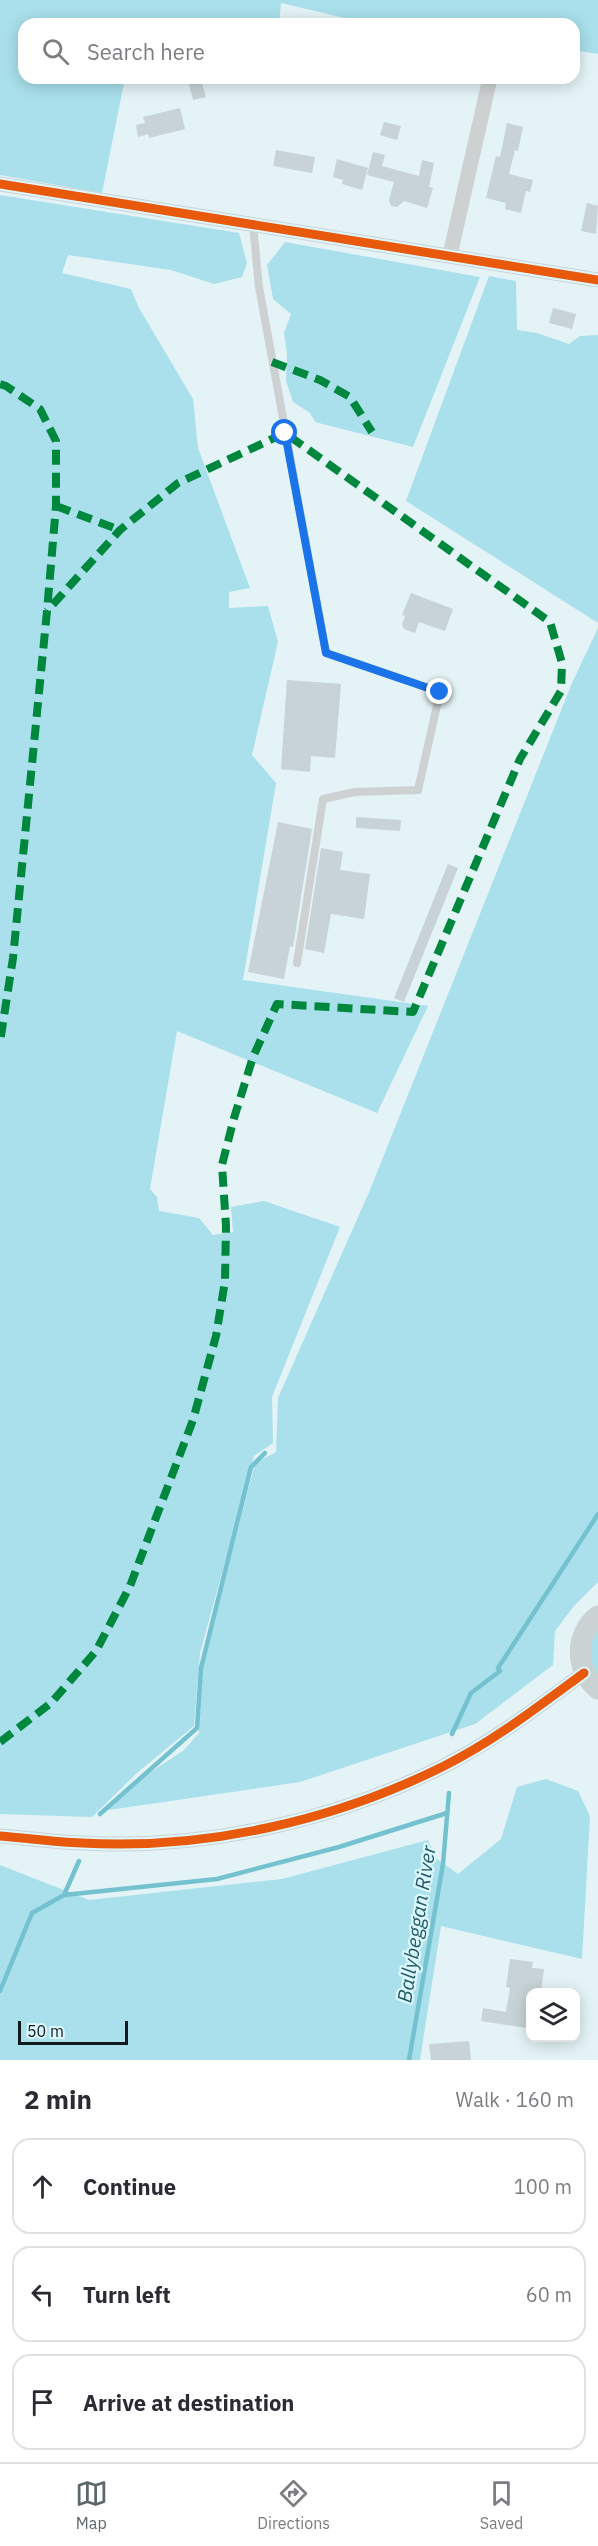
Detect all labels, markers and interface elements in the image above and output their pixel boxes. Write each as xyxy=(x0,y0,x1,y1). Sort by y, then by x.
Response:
search box xyxy=(18,18,580,84)
icon: search xyxy=(39,35,72,68)
text: Search here xyxy=(87,37,205,66)
route start xyxy=(271,419,297,445)
route end xyxy=(426,678,452,704)
water label: Ballybeggan River xyxy=(390,1843,442,2004)
map controls xyxy=(526,1988,580,2042)
button: layers xyxy=(526,1988,580,2042)
scale bar xyxy=(18,2018,128,2046)
text: 50 m xyxy=(27,2021,64,2041)
text: 2 min xyxy=(24,2082,92,2116)
text: Walk · 160 m xyxy=(456,2086,574,2113)
icon: ahead xyxy=(26,2170,59,2203)
text: Continue xyxy=(83,2172,176,2201)
text: 100 m xyxy=(514,2173,572,2200)
icon: left xyxy=(26,2278,59,2311)
text: Turn left xyxy=(83,2280,171,2309)
text: 60 m xyxy=(526,2281,572,2308)
icon: arrive xyxy=(26,2386,59,2419)
text: Arrive at destination xyxy=(83,2388,294,2417)
tab: Map xyxy=(75,2477,108,2533)
tab: Directions xyxy=(257,2477,330,2533)
tab: Saved xyxy=(480,2477,523,2533)

